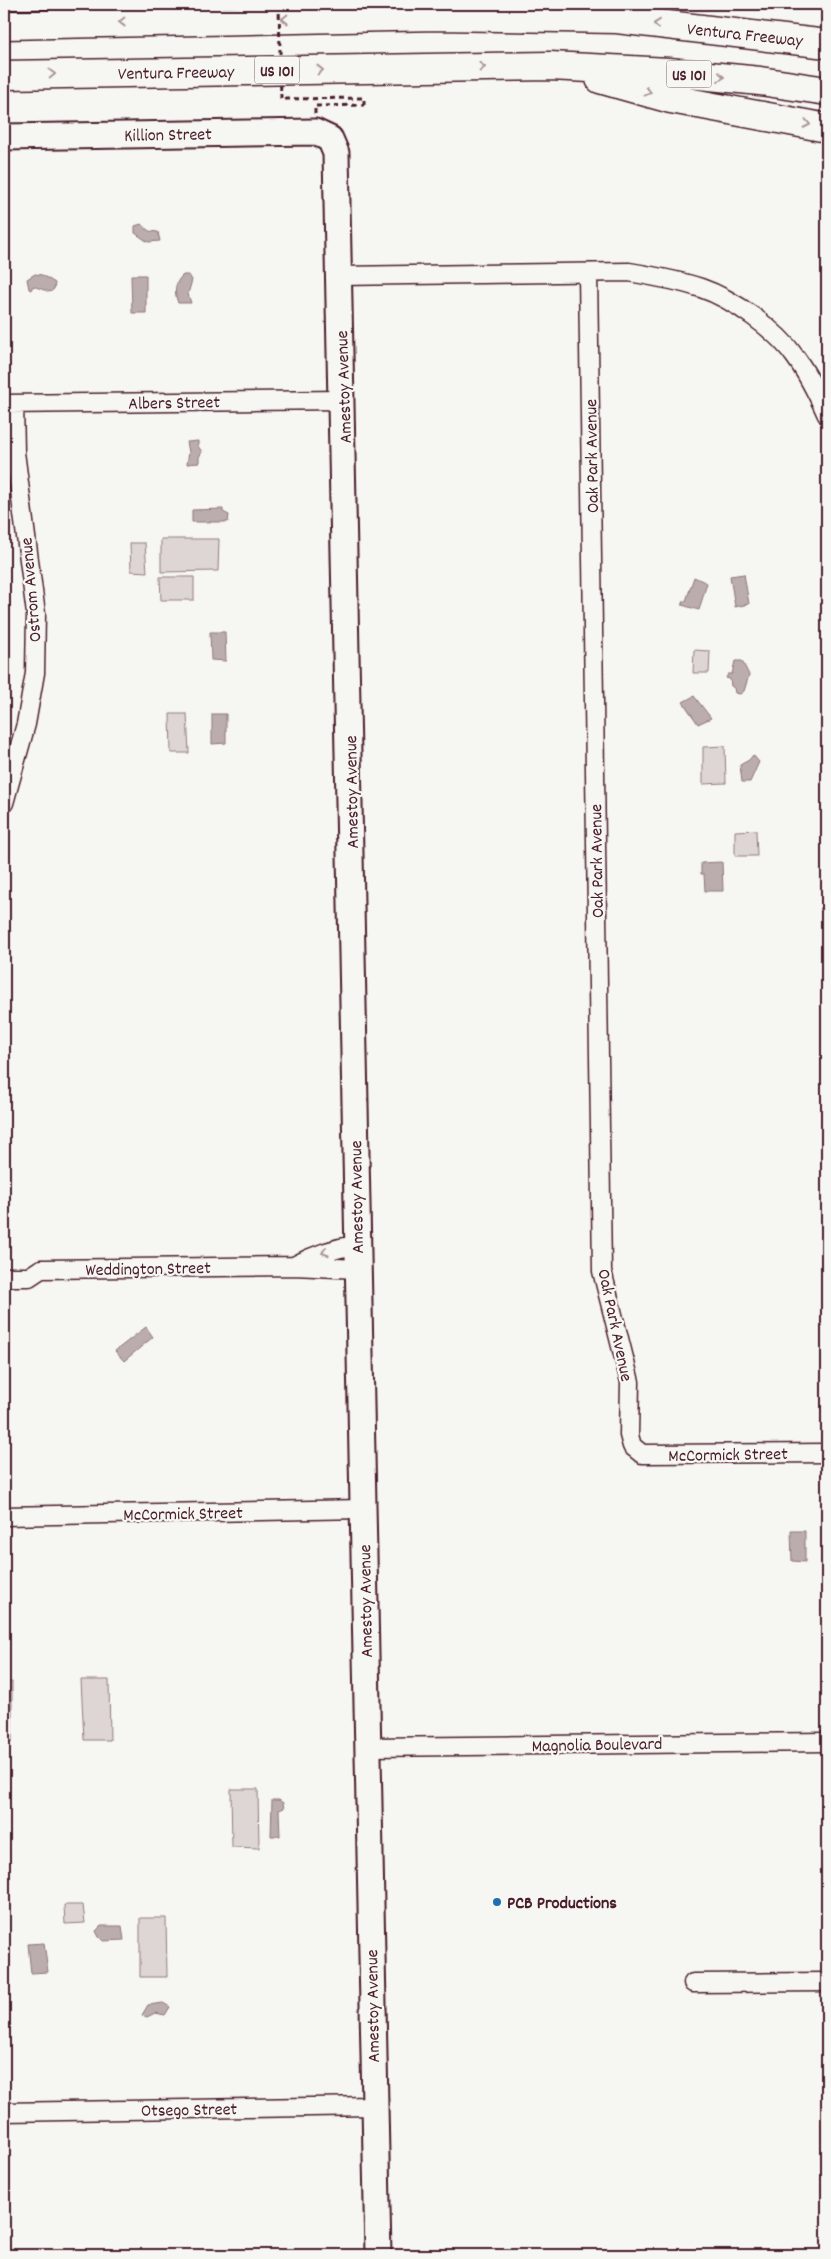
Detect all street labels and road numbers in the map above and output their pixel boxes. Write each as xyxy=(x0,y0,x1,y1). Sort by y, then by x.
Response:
street label: Ventura Freeway xyxy=(686,18,805,55)
road number: US 101 xyxy=(254,56,300,84)
street label: Ventura Freeway xyxy=(118,61,235,88)
road number: US 101 xyxy=(666,61,712,88)
street label: Killion Street xyxy=(124,123,212,150)
street label: Amestoy Avenue xyxy=(331,330,360,444)
street label: Albers Street xyxy=(128,391,221,418)
street label: Oak Park Avenue xyxy=(580,399,607,513)
street label: Ostrom Avenue xyxy=(15,536,50,643)
street label: Amestoy Avenue xyxy=(340,735,367,849)
street label: Oak Park Avenue xyxy=(585,804,612,918)
street label: Amestoy Avenue xyxy=(345,1140,372,1254)
street label: Weddington Street xyxy=(85,1257,211,1284)
street label: Oak Park Avenue xyxy=(589,1267,638,1384)
street label: McCormick Street xyxy=(668,1443,788,1470)
street label: McCormick Street xyxy=(123,1502,243,1529)
street label: Amestoy Avenue xyxy=(354,1544,381,1658)
street label: Magnolia Boulevard xyxy=(531,1733,663,1760)
street label: Amestoy Avenue xyxy=(361,1949,388,2063)
street label: Otsego Street xyxy=(141,2098,238,2125)

